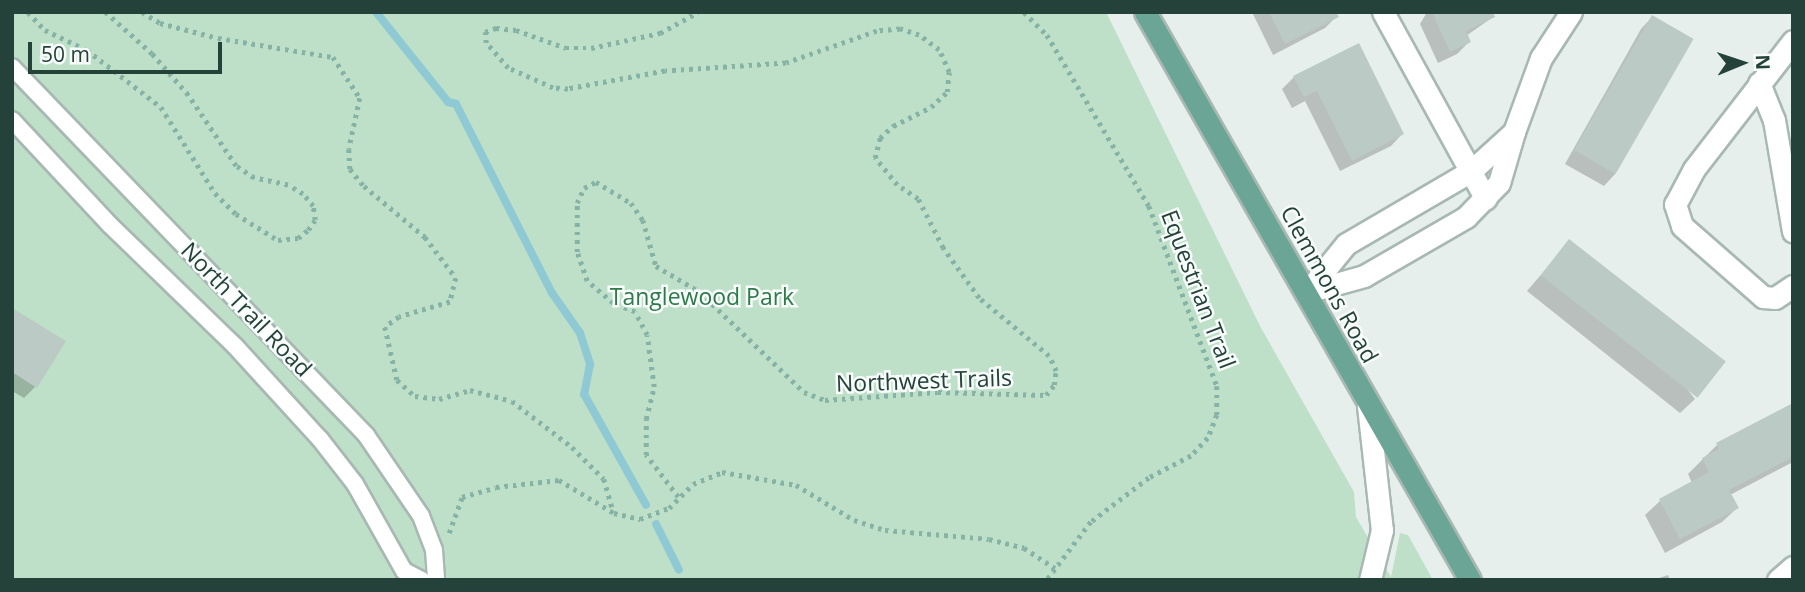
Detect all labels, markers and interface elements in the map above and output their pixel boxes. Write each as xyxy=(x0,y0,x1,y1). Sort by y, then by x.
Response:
scale bar xyxy=(32,28,226,72)
north arrow xyxy=(1707,28,1777,98)
text: 50 m xyxy=(41,40,90,68)
text: N xyxy=(1750,54,1776,70)
street label: Clemmons Road xyxy=(1275,201,1385,367)
street label: Equestrian Trail xyxy=(1156,206,1242,372)
street label: North Trail Road xyxy=(176,236,318,382)
park label: Tanglewood Park xyxy=(610,282,794,310)
street label: Northwest Trails xyxy=(835,363,1013,397)

